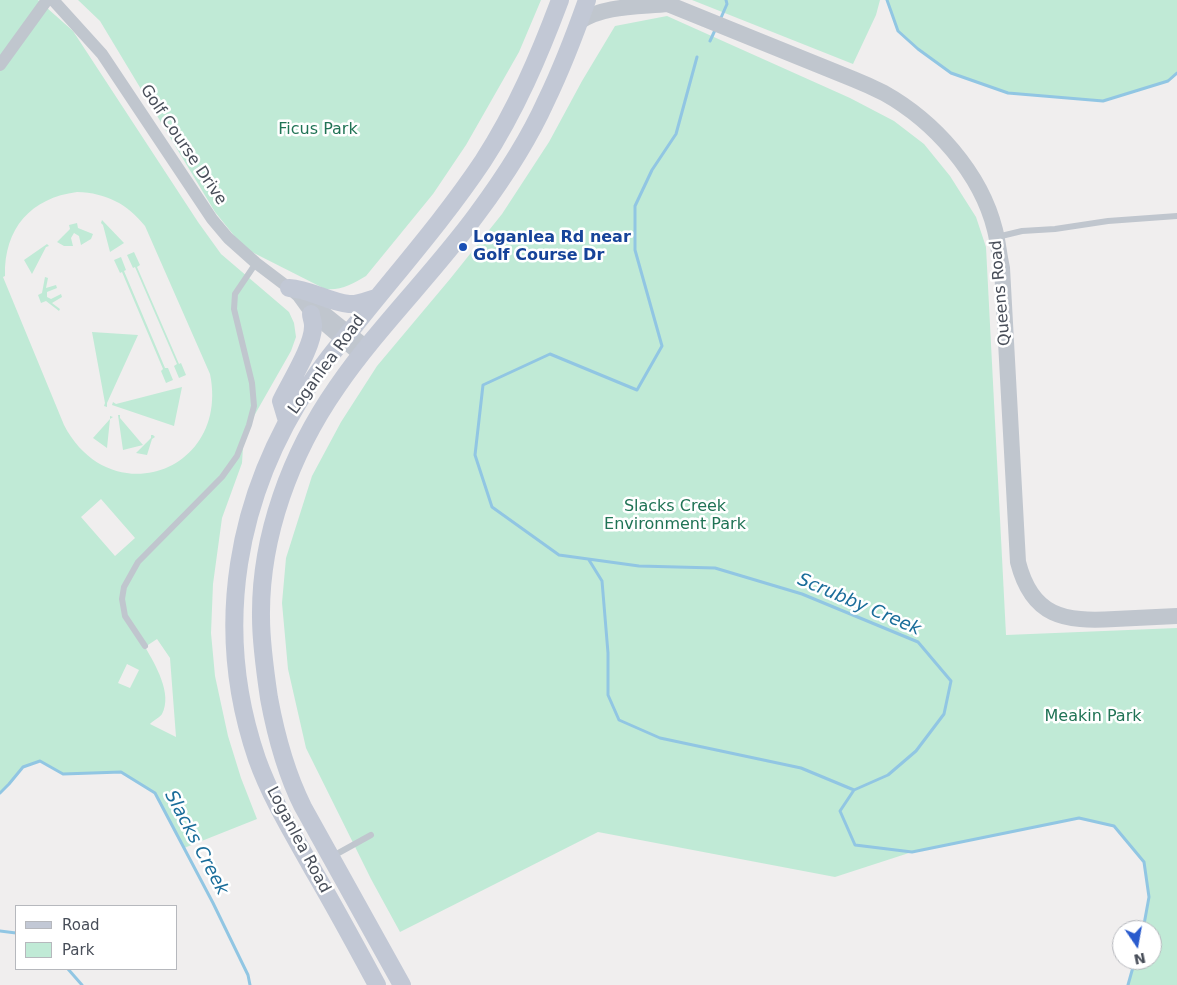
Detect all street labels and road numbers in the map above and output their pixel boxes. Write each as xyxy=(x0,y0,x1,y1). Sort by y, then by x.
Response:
street label: Golf Course Drive xyxy=(136,81,230,209)
street label: Queens Road xyxy=(987,239,1015,347)
street label: Loganlea Road xyxy=(285,312,369,418)
street label: Loganlea Road xyxy=(262,783,334,897)

